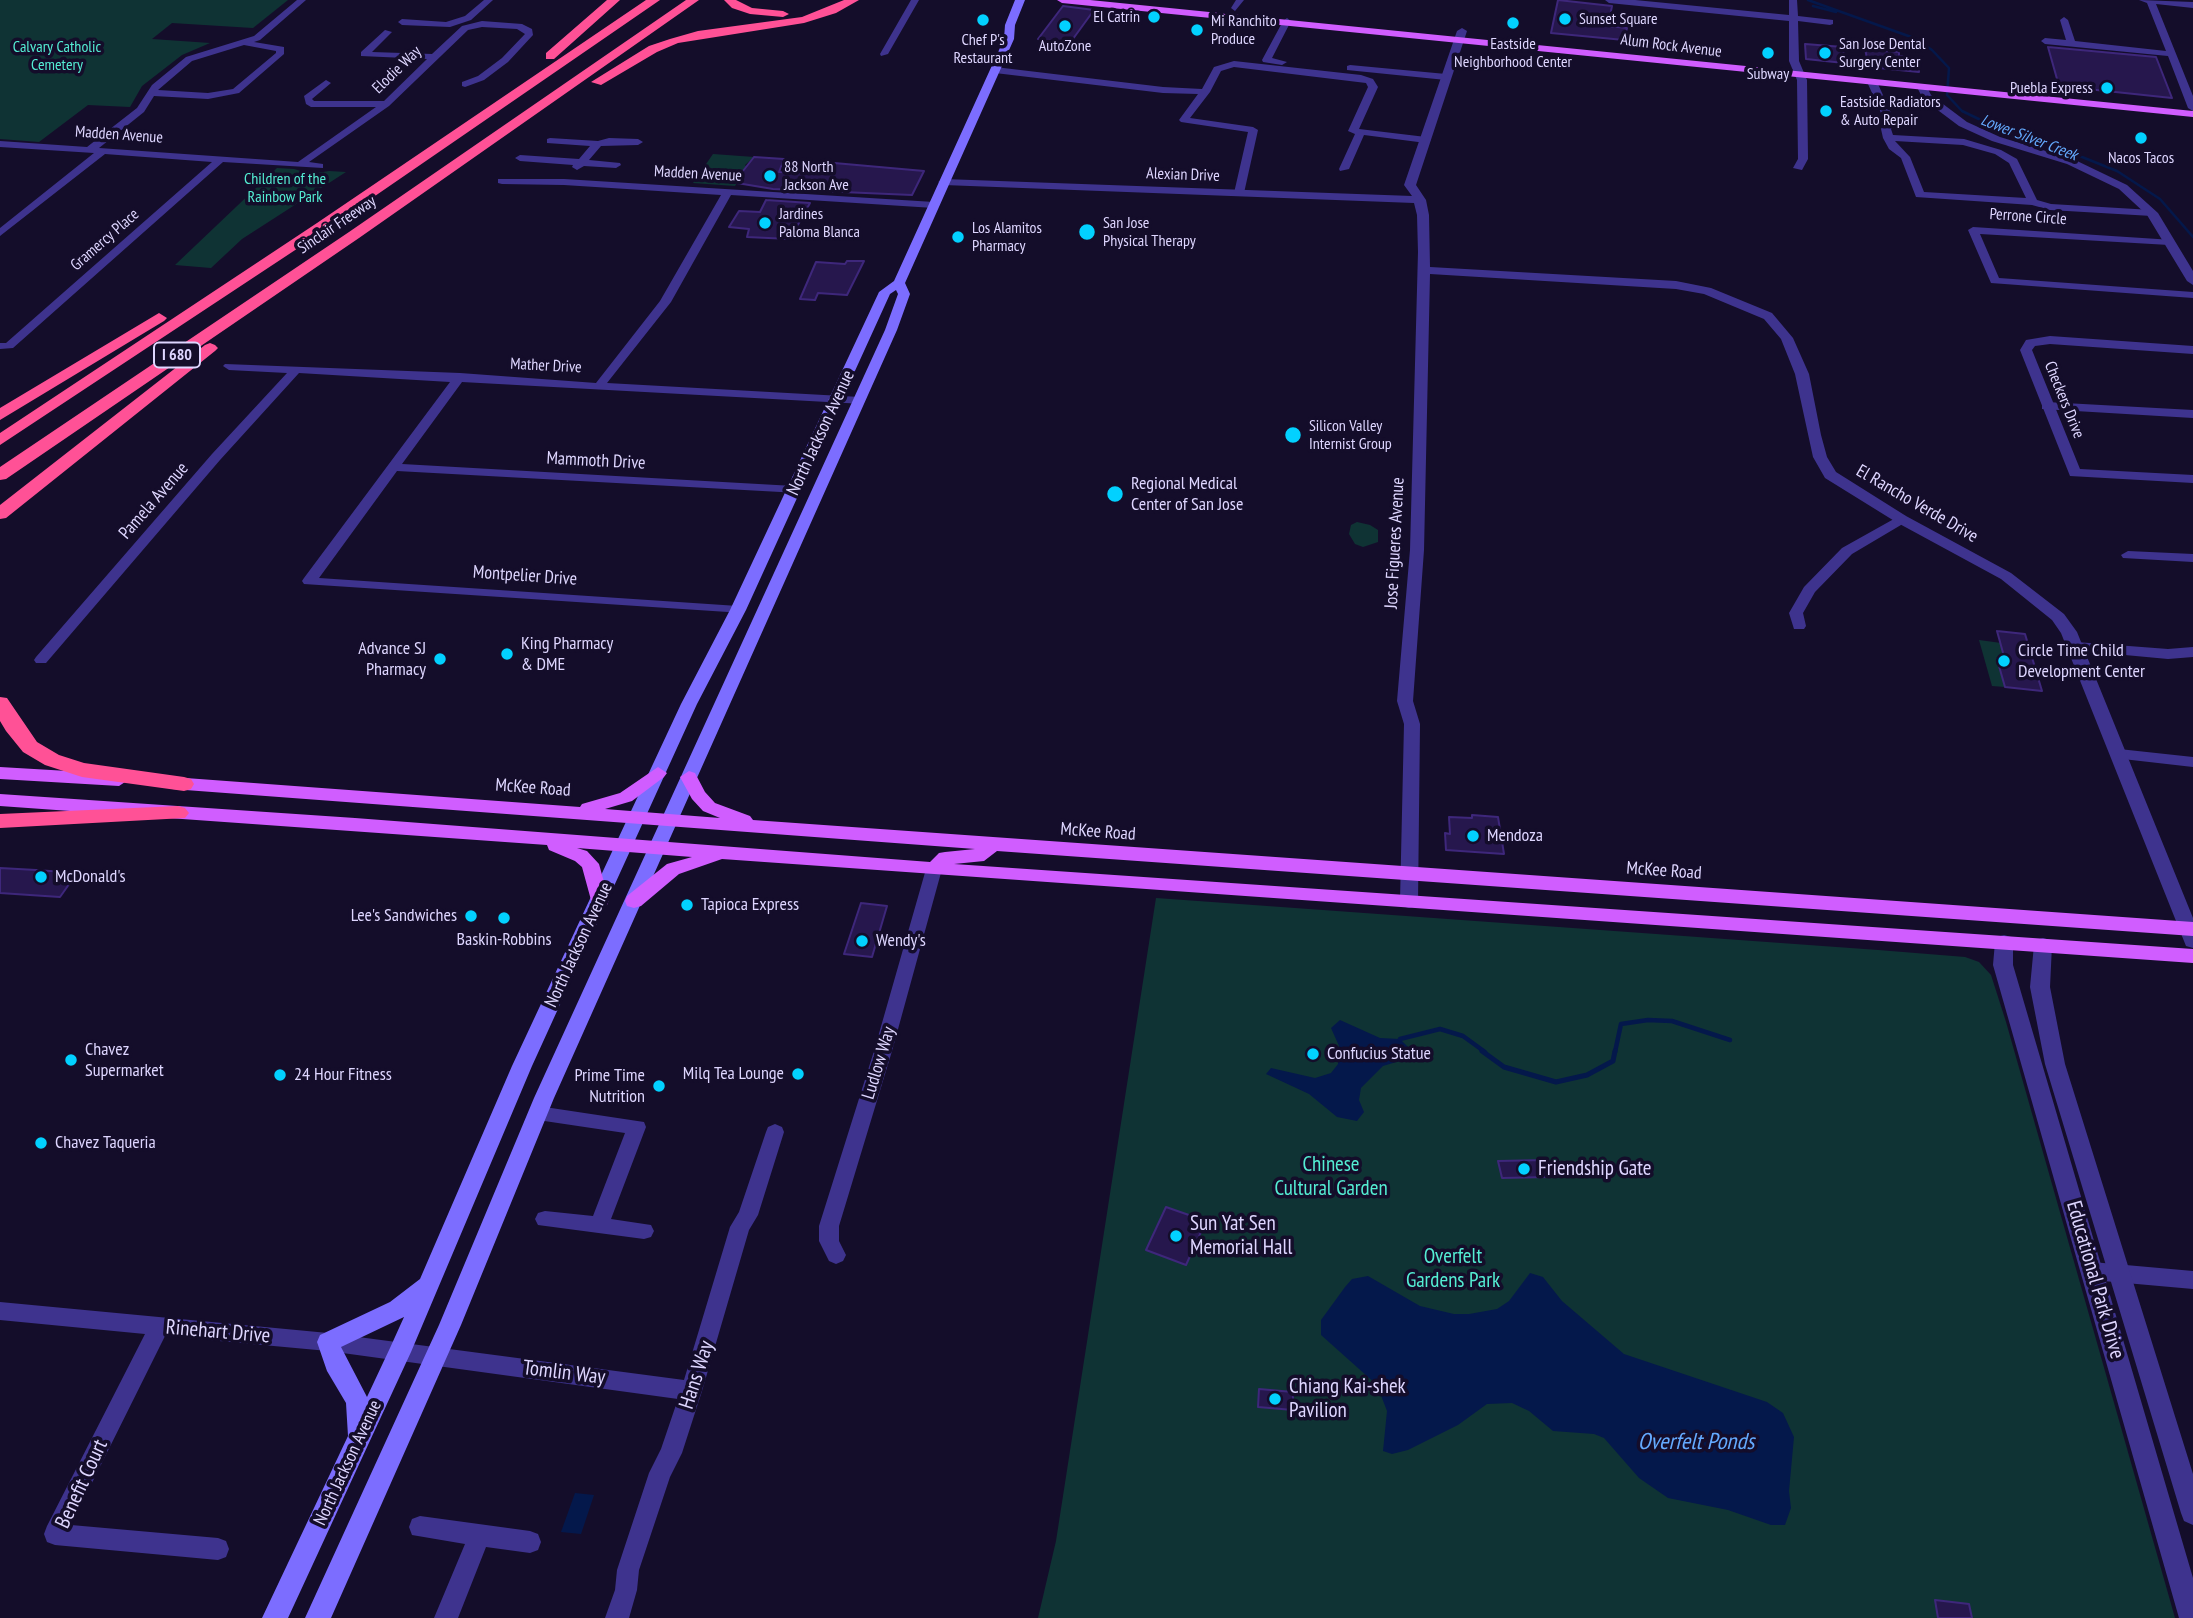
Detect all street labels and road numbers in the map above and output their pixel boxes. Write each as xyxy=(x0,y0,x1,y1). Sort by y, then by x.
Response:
street label: Alum Rock Avenue xyxy=(1619,30,1723,62)
street label: Elodie Way xyxy=(369,42,425,98)
street label: Madden Avenue xyxy=(74,122,164,148)
street label: Madden Avenue xyxy=(654,162,742,186)
street label: Alexian Drive xyxy=(1146,164,1220,186)
street label: Sinclair Freeway xyxy=(294,192,380,258)
street label: Gramercy Place xyxy=(67,205,143,275)
street label: Perrone Circle xyxy=(1989,205,2067,229)
road number: I 680 xyxy=(154,342,200,368)
street label: Mather Drive xyxy=(510,355,582,377)
street label: Checkers Drive xyxy=(2040,359,2088,441)
street label: North Jackson Avenue xyxy=(783,367,859,499)
street label: Mammoth Drive xyxy=(546,448,646,474)
street label: Pamela Avenue xyxy=(115,458,193,544)
street label: El Rancho Verde Drive xyxy=(1852,460,1982,548)
street label: Jose Figueres Avenue xyxy=(1381,477,1409,609)
street label: Montpelier Drive xyxy=(472,562,578,590)
street label: McKee Road xyxy=(495,775,571,801)
street label: McKee Road xyxy=(1060,819,1136,845)
street label: McKee Road xyxy=(1626,858,1702,884)
street label: North Jackson Avenue xyxy=(541,879,617,1011)
street label: Ludlow Way xyxy=(858,1024,900,1102)
street label: Educational Park Drive xyxy=(2060,1198,2130,1362)
street label: Rinehart Drive xyxy=(165,1315,271,1349)
street label: Hans Way xyxy=(674,1338,720,1412)
street label: Tomlin Way xyxy=(521,1355,607,1391)
street label: North Jackson Avenue xyxy=(310,1397,386,1529)
street label: Benefit Court xyxy=(50,1436,114,1532)

